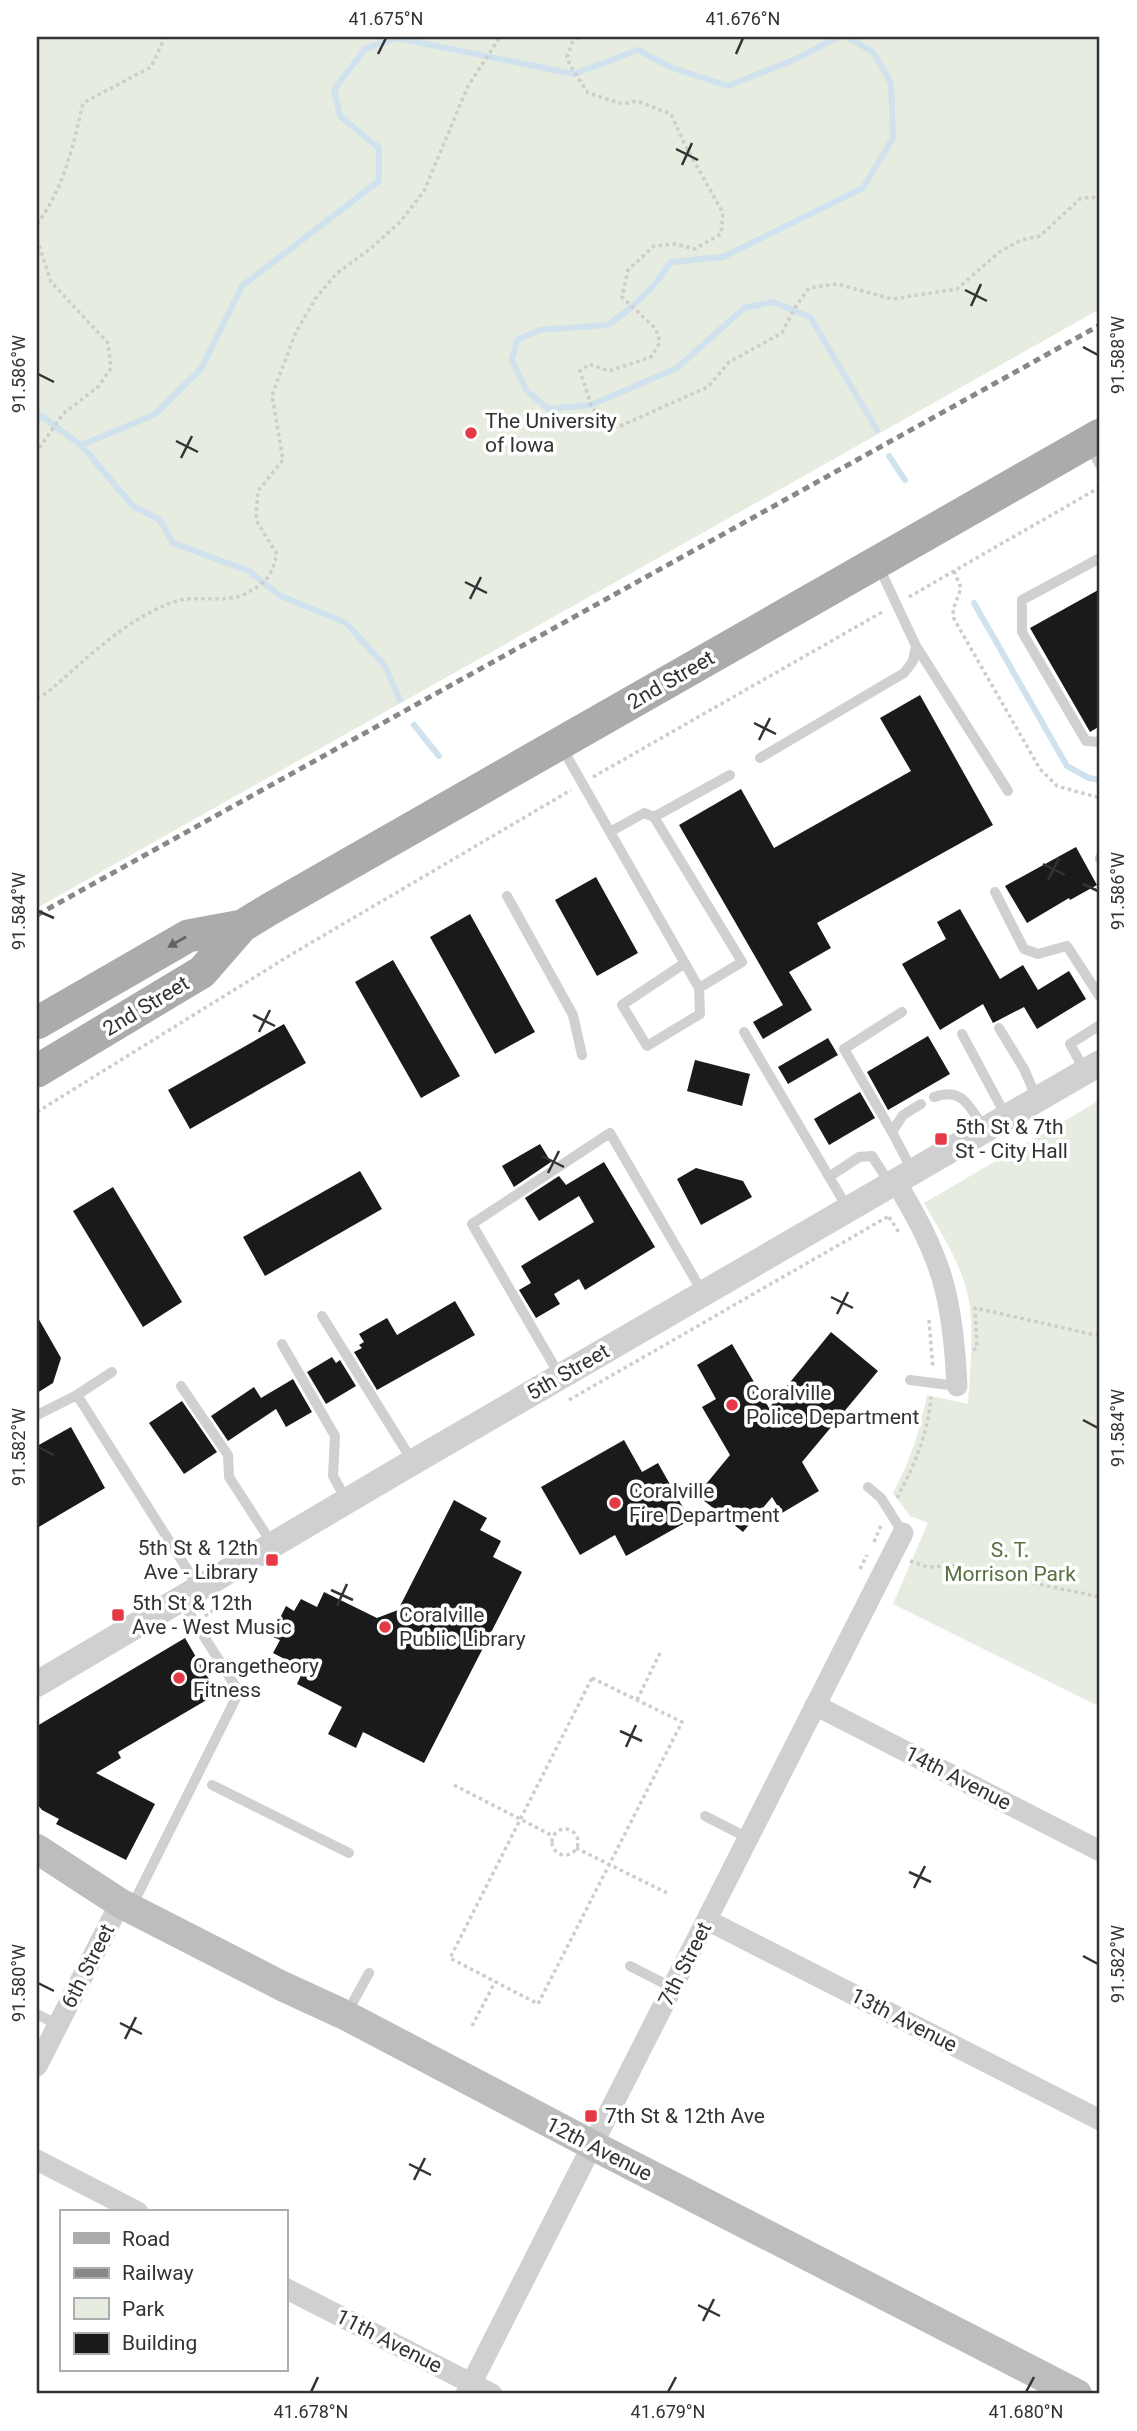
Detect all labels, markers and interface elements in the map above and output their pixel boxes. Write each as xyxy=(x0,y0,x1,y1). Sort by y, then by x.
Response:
text: 41.675°N xyxy=(349,8,423,29)
text: 41.676°N xyxy=(706,8,780,29)
text: 91.588°W xyxy=(1107,316,1128,394)
text: 91.586°W xyxy=(8,335,29,413)
place label: The University of Iowa xyxy=(485,409,617,457)
marker: The University of Iowa xyxy=(463,425,479,441)
street label: 2nd Street xyxy=(623,646,719,714)
text: 91.586°W xyxy=(1107,852,1128,930)
text: 91.584°W xyxy=(8,872,29,950)
one-way arrow xyxy=(167,936,186,949)
street label: 2nd Street xyxy=(99,971,193,1041)
place label: 5th St & 7th St - City Hall xyxy=(955,1115,1068,1163)
marker: 5th St & 7th St - City Hall xyxy=(933,1131,949,1147)
street label: 5th Street xyxy=(523,1339,613,1405)
place label: Coralville Police Department xyxy=(746,1381,919,1429)
text: 91.584°W xyxy=(1107,1389,1128,1467)
marker: Coralville Police Department xyxy=(724,1397,740,1413)
text: 91.582°W xyxy=(8,1408,29,1486)
place label: Coralville Fire Department xyxy=(629,1479,780,1527)
marker: Coralville Fire Department xyxy=(607,1495,623,1511)
place label: 5th St & 12th Ave - Library xyxy=(138,1536,258,1584)
park label: S. T. Morrison Park xyxy=(944,1538,1076,1586)
marker: 5th St & 12th Ave - Library xyxy=(264,1552,280,1568)
place label: 5th St & 12th Ave - West Music xyxy=(132,1591,292,1639)
place label: Coralville Public Library xyxy=(399,1603,526,1651)
marker: 5th St & 12th Ave - West Music xyxy=(110,1607,126,1623)
marker: Coralville Public Library xyxy=(377,1619,393,1635)
place label: Orangetheory Fitness xyxy=(193,1654,319,1702)
marker: Orangetheory Fitness xyxy=(171,1670,187,1686)
street label: 14th Avenue xyxy=(901,1741,1015,1815)
street label: 7th Street xyxy=(654,1918,716,2010)
street label: 6th Street xyxy=(57,1920,119,2012)
text: 91.582°W xyxy=(1107,1925,1128,2003)
text: 91.580°W xyxy=(8,1944,29,2022)
street label: 13th Avenue xyxy=(847,1983,961,2057)
place label: 7th St & 12th Ave xyxy=(605,2104,765,2128)
marker: 7th St & 12th Ave xyxy=(583,2108,599,2124)
street label: 12th Avenue xyxy=(542,2112,656,2186)
legend xyxy=(60,2210,287,2372)
text: Road xyxy=(122,2227,170,2251)
text: Railway xyxy=(122,2261,194,2285)
text: Park xyxy=(122,2297,165,2321)
street label: 11th Avenue xyxy=(332,2304,446,2378)
text: Building xyxy=(122,2331,197,2355)
text: 41.678°N xyxy=(274,2401,348,2422)
text: 41.679°N xyxy=(631,2401,705,2422)
text: 41.680°N xyxy=(989,2401,1063,2422)

